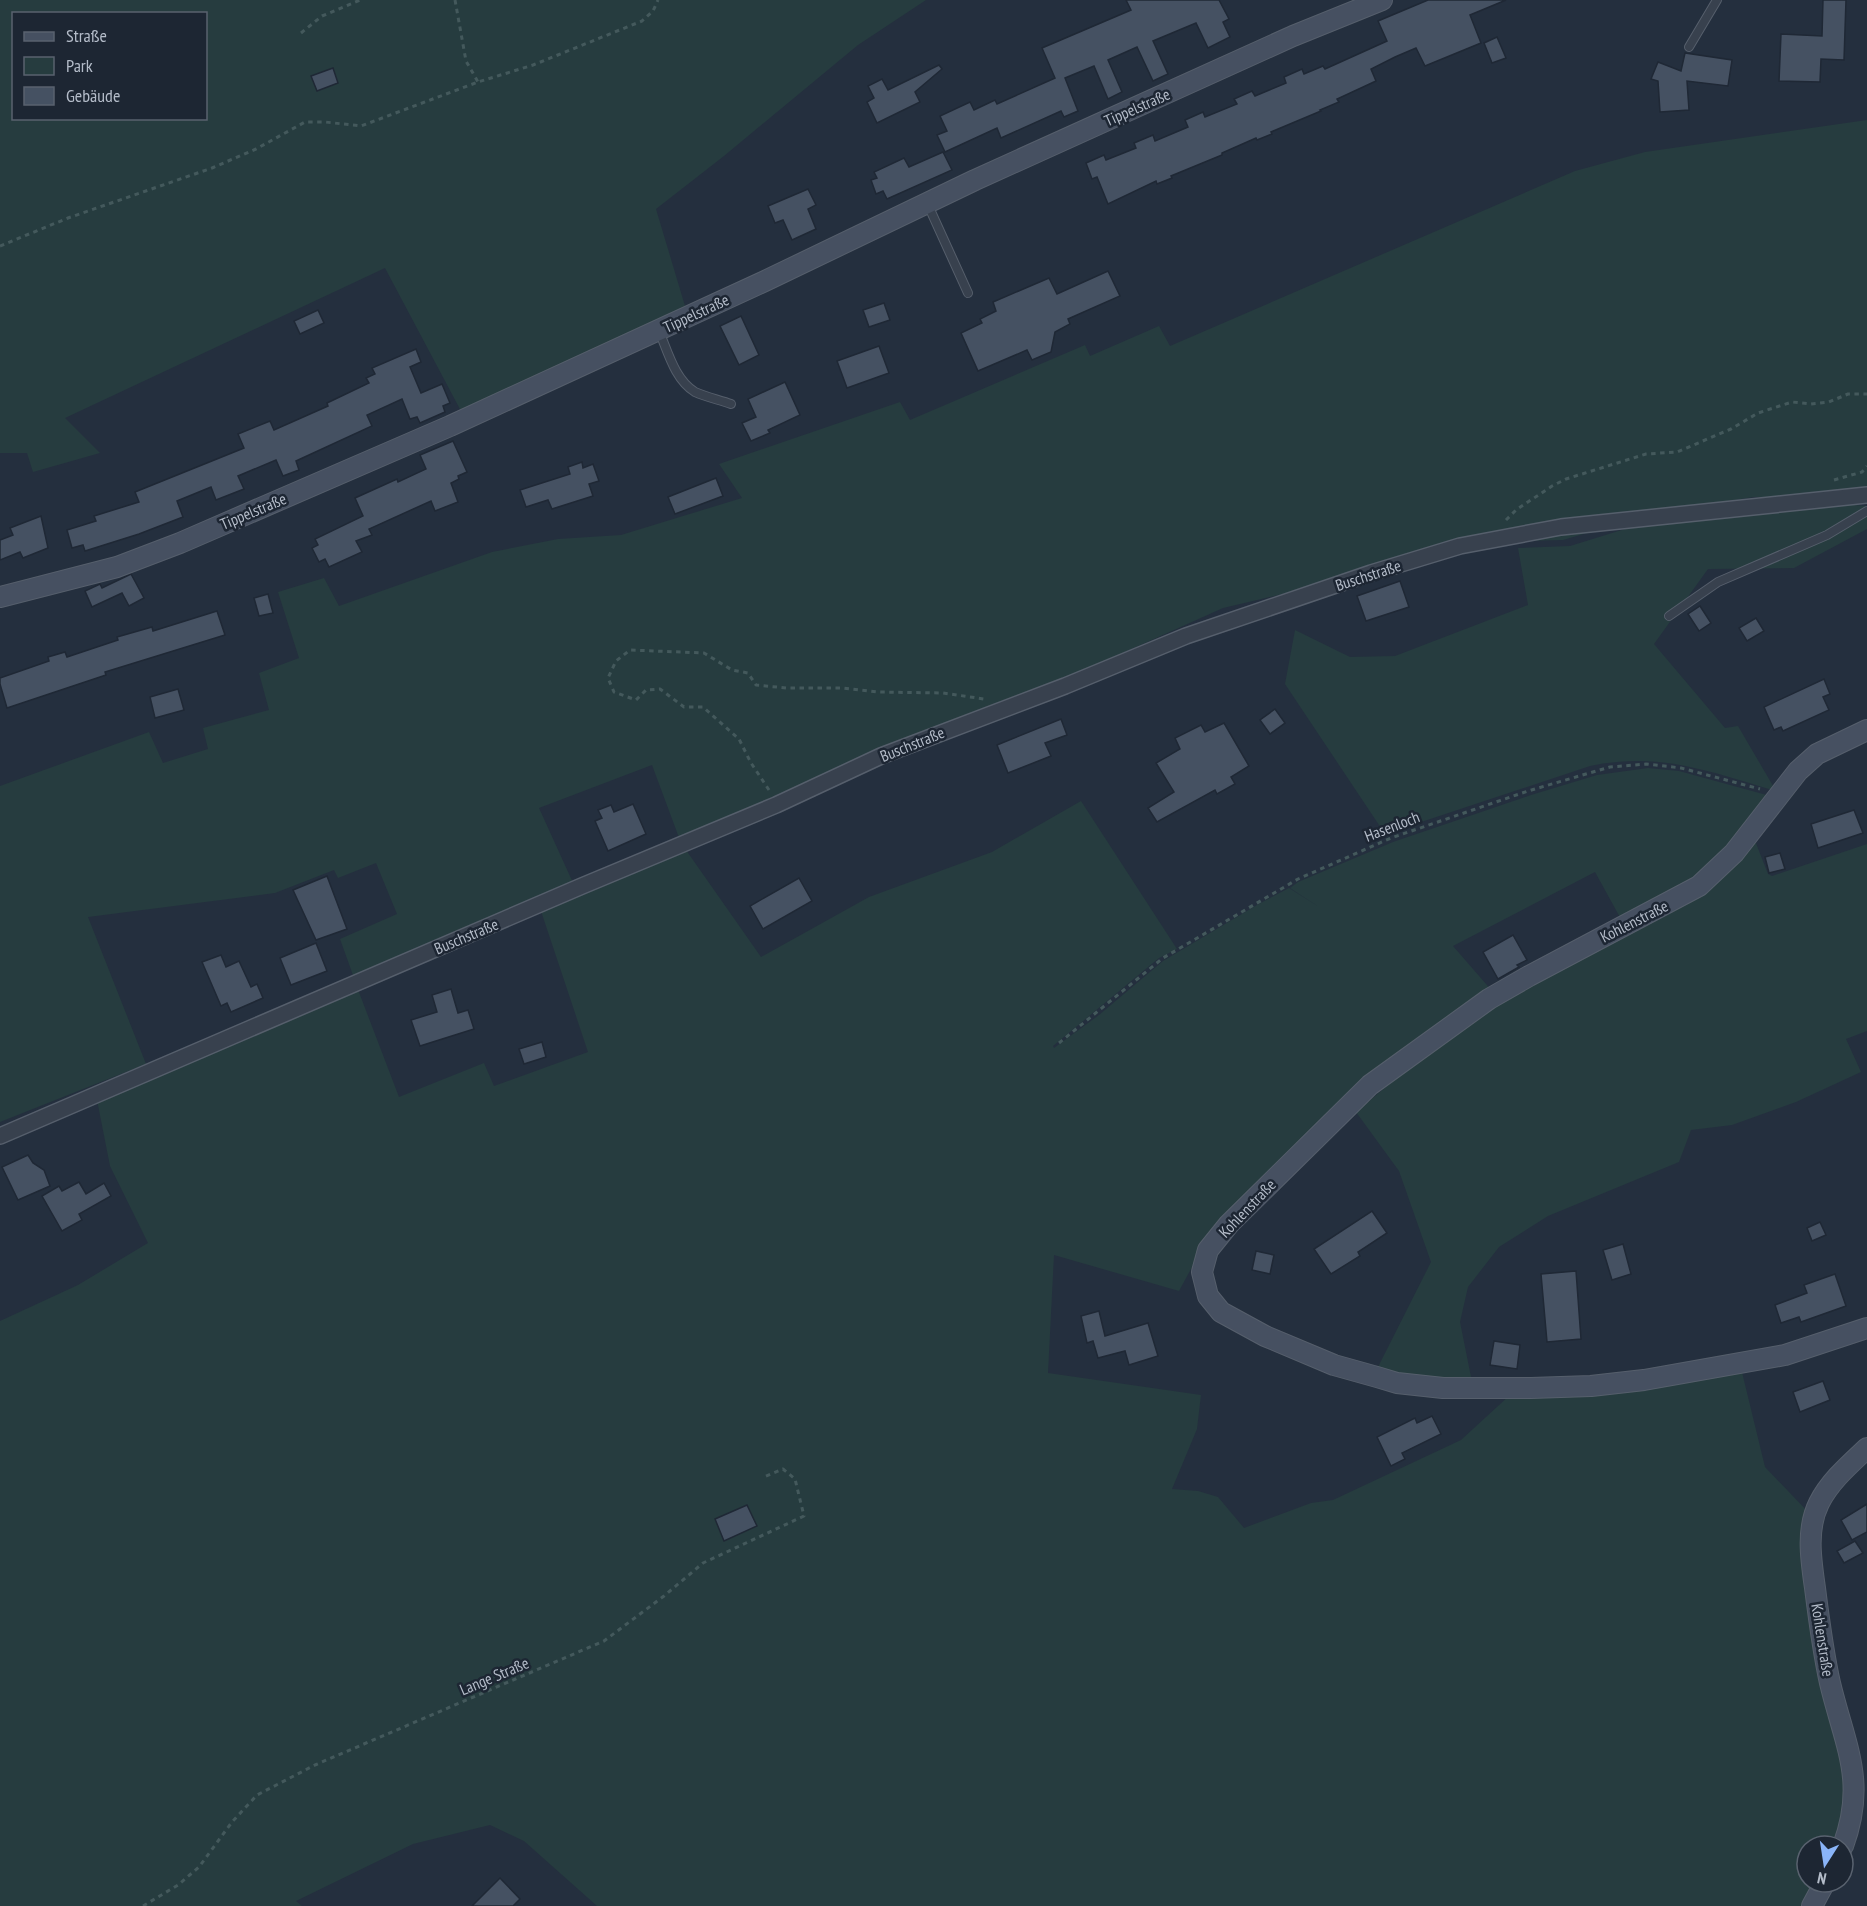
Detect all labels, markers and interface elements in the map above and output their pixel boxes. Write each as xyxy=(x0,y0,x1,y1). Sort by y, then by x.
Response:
legend xyxy=(12,12,207,120)
text: Straße xyxy=(66,24,107,47)
text: Park xyxy=(66,54,93,77)
text: Gebäude xyxy=(66,84,120,107)
street label: Tippelstraße xyxy=(1101,84,1173,130)
street label: Tippelstraße xyxy=(660,289,732,337)
street label: Tippelstraße xyxy=(217,488,289,534)
street label: Buschstraße xyxy=(1333,555,1403,595)
street label: Buschstraße xyxy=(877,722,947,766)
street label: Hasenloch xyxy=(1362,806,1422,846)
street label: Kohlenstraße xyxy=(1597,895,1671,947)
street label: Buschstraße xyxy=(431,914,501,958)
street label: Kohlenstraße xyxy=(1214,1175,1280,1241)
street label: Kohlenstraße xyxy=(1807,1602,1839,1678)
street label: Lange Straße xyxy=(456,1652,532,1700)
north arrow xyxy=(1795,1834,1855,1894)
text: N xyxy=(1816,1868,1828,1889)

